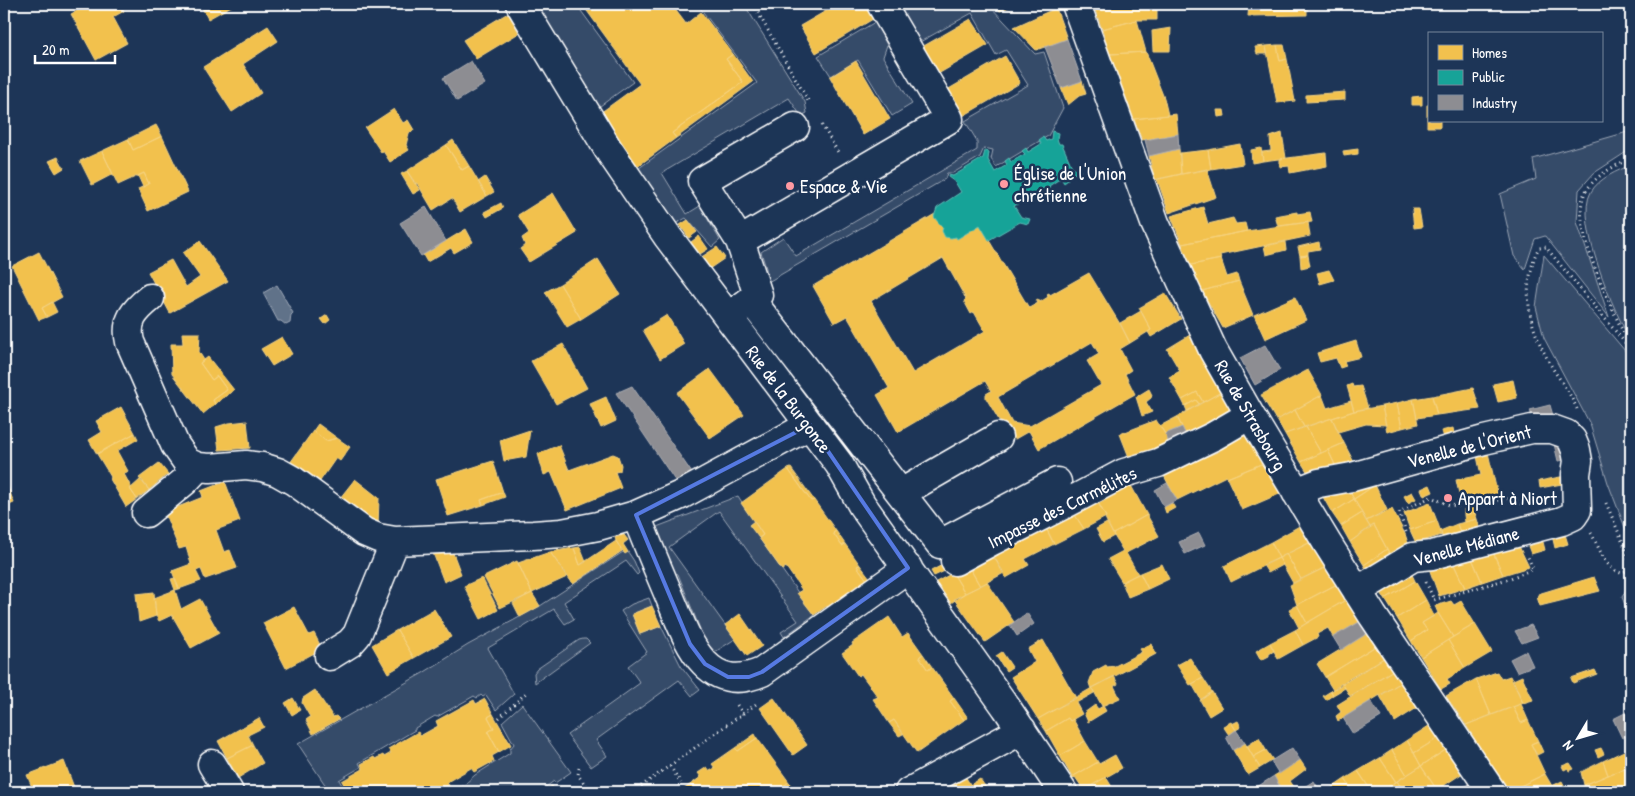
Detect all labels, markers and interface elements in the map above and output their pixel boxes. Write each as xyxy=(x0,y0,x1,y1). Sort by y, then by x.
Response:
scale bar xyxy=(35,32,115,64)
legend xyxy=(1428,32,1602,122)
text: 20 m xyxy=(42,39,69,60)
text: Homes xyxy=(1472,42,1507,63)
text: Public xyxy=(1472,66,1505,87)
text: Industry xyxy=(1472,92,1517,113)
place label: Église de l'Union chrétienne xyxy=(1014,160,1126,208)
place label: Espace & Vie xyxy=(800,173,888,199)
marker: Église de l'Union chrétienne xyxy=(998,178,1010,190)
marker: Espace & Vie xyxy=(784,180,796,192)
street label: Rue de la Burgonce xyxy=(740,340,838,459)
street label: Rue de Strasbourg xyxy=(1209,355,1293,475)
street label: Venelle de l'Orient xyxy=(1404,418,1534,474)
street label: Impasse des Carmélites xyxy=(983,460,1141,554)
place label: Appart à Niort xyxy=(1458,485,1557,511)
marker: Appart à Niort xyxy=(1442,492,1454,504)
street label: Venelle Médiane xyxy=(1410,519,1522,573)
north arrow xyxy=(1552,714,1602,764)
text: N xyxy=(1557,737,1577,755)

